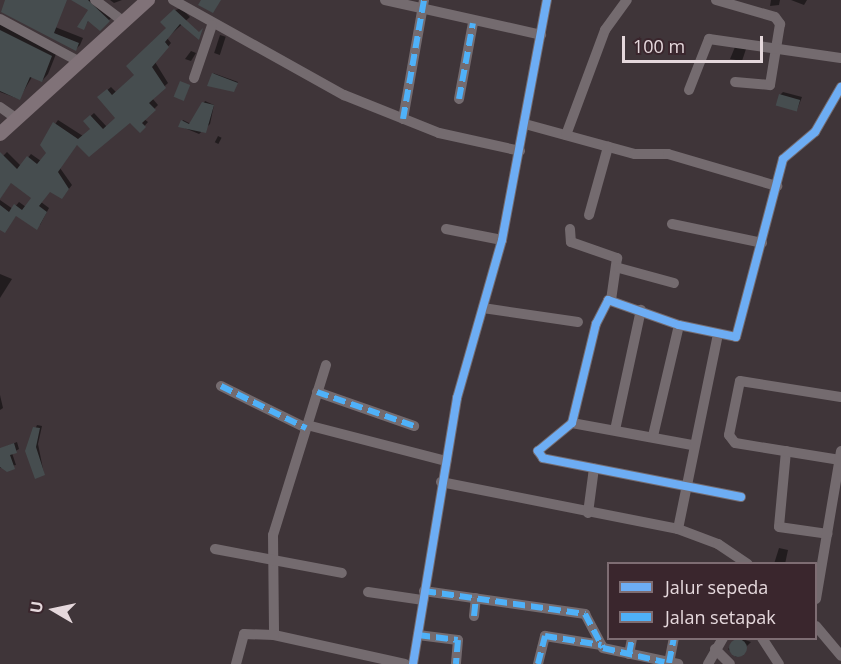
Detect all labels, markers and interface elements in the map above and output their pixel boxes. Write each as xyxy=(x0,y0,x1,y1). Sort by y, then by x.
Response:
scale bar xyxy=(625,24,766,62)
text: 100 m xyxy=(633,34,685,58)
legend xyxy=(607,562,817,640)
text: Jalur sepeda xyxy=(665,575,768,599)
north arrow xyxy=(24,580,84,640)
text: U xyxy=(24,599,48,615)
text: Jalan setapak xyxy=(665,605,776,629)

